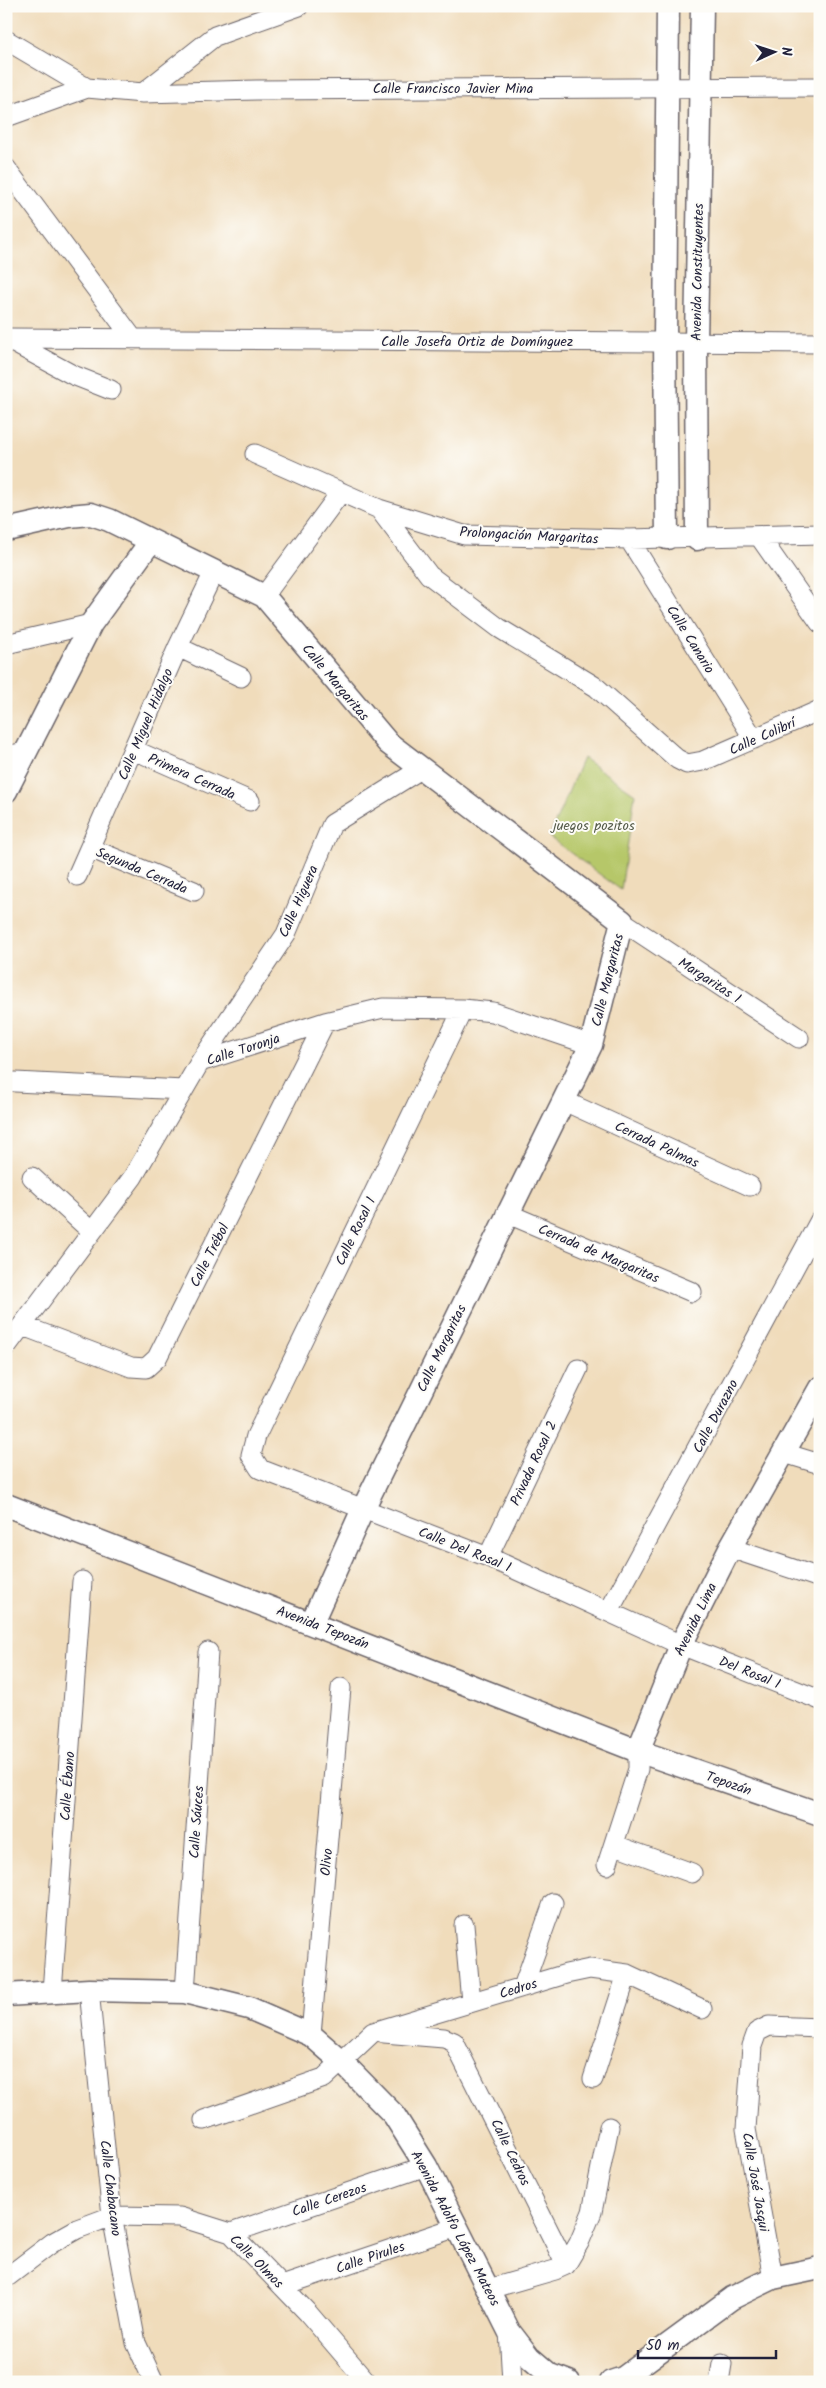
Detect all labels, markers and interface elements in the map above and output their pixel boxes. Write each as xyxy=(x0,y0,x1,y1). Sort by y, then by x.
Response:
north arrow xyxy=(748,28,798,78)
text: N xyxy=(775,46,797,57)
street label: Calle Francisco Javier Mina xyxy=(373,78,533,100)
street label: Avenida Constituyentes xyxy=(686,203,710,341)
street label: Calle Josefa Ortiz de Domínguez xyxy=(381,331,573,353)
street label: Prolongación Margaritas xyxy=(459,521,599,551)
street label: Calle Canario xyxy=(660,601,720,678)
street label: Calle Margaritas xyxy=(296,639,374,726)
street label: Calle Miguel Hidalgo xyxy=(112,665,179,784)
street label: Calle Colibrí xyxy=(726,711,802,761)
street label: Primera Cerrada xyxy=(144,748,239,806)
park label: juegos pozitos xyxy=(549,815,635,837)
street label: Segunda Cerrada xyxy=(92,842,191,900)
street label: Calle Higuera xyxy=(273,862,325,941)
street label: Calle Margaritas xyxy=(586,931,630,1029)
street label: Margaritas 1 xyxy=(674,952,745,1010)
street label: Calle Toronja xyxy=(204,1028,283,1072)
street label: Cerrada Palmas xyxy=(611,1116,702,1174)
street label: Calle Rosal 1 xyxy=(330,1193,382,1270)
street label: Cerrada de Margaritas xyxy=(534,1218,663,1289)
street label: Calle Trébol xyxy=(184,1219,236,1291)
street label: Calle Margaritas xyxy=(411,1301,473,1396)
street label: Calle Durazno xyxy=(687,1376,745,1457)
street label: Privada Rosal 2 xyxy=(505,1417,563,1510)
street label: Calle Del Rosal 1 xyxy=(415,1521,514,1579)
street label: Avenida Lima xyxy=(669,1579,723,1660)
street label: Avenida Tepozán xyxy=(273,1600,372,1656)
street label: Del Rosal 1 xyxy=(715,1651,784,1695)
street label: Calle Ébano xyxy=(55,1751,81,1822)
street label: Tepozán xyxy=(703,1766,755,1802)
street label: Calle Sáuces xyxy=(183,1785,211,1859)
street label: Olivo xyxy=(315,1847,339,1877)
street label: Cedros xyxy=(497,1973,540,2005)
street label: Calle Cedros xyxy=(484,2115,536,2190)
street label: Calle José Jasqui xyxy=(735,2131,775,2234)
street label: Calle Chabacano xyxy=(93,2139,127,2237)
street label: Avenida Adolfo López Mateos xyxy=(405,2147,506,2310)
street label: Calle Cerezos xyxy=(289,2177,370,2223)
street label: Calle Olmos xyxy=(224,2229,289,2294)
street label: Calle Pirules xyxy=(333,2236,408,2280)
scale bar xyxy=(638,2328,776,2360)
text: 50 m xyxy=(646,2334,680,2358)

